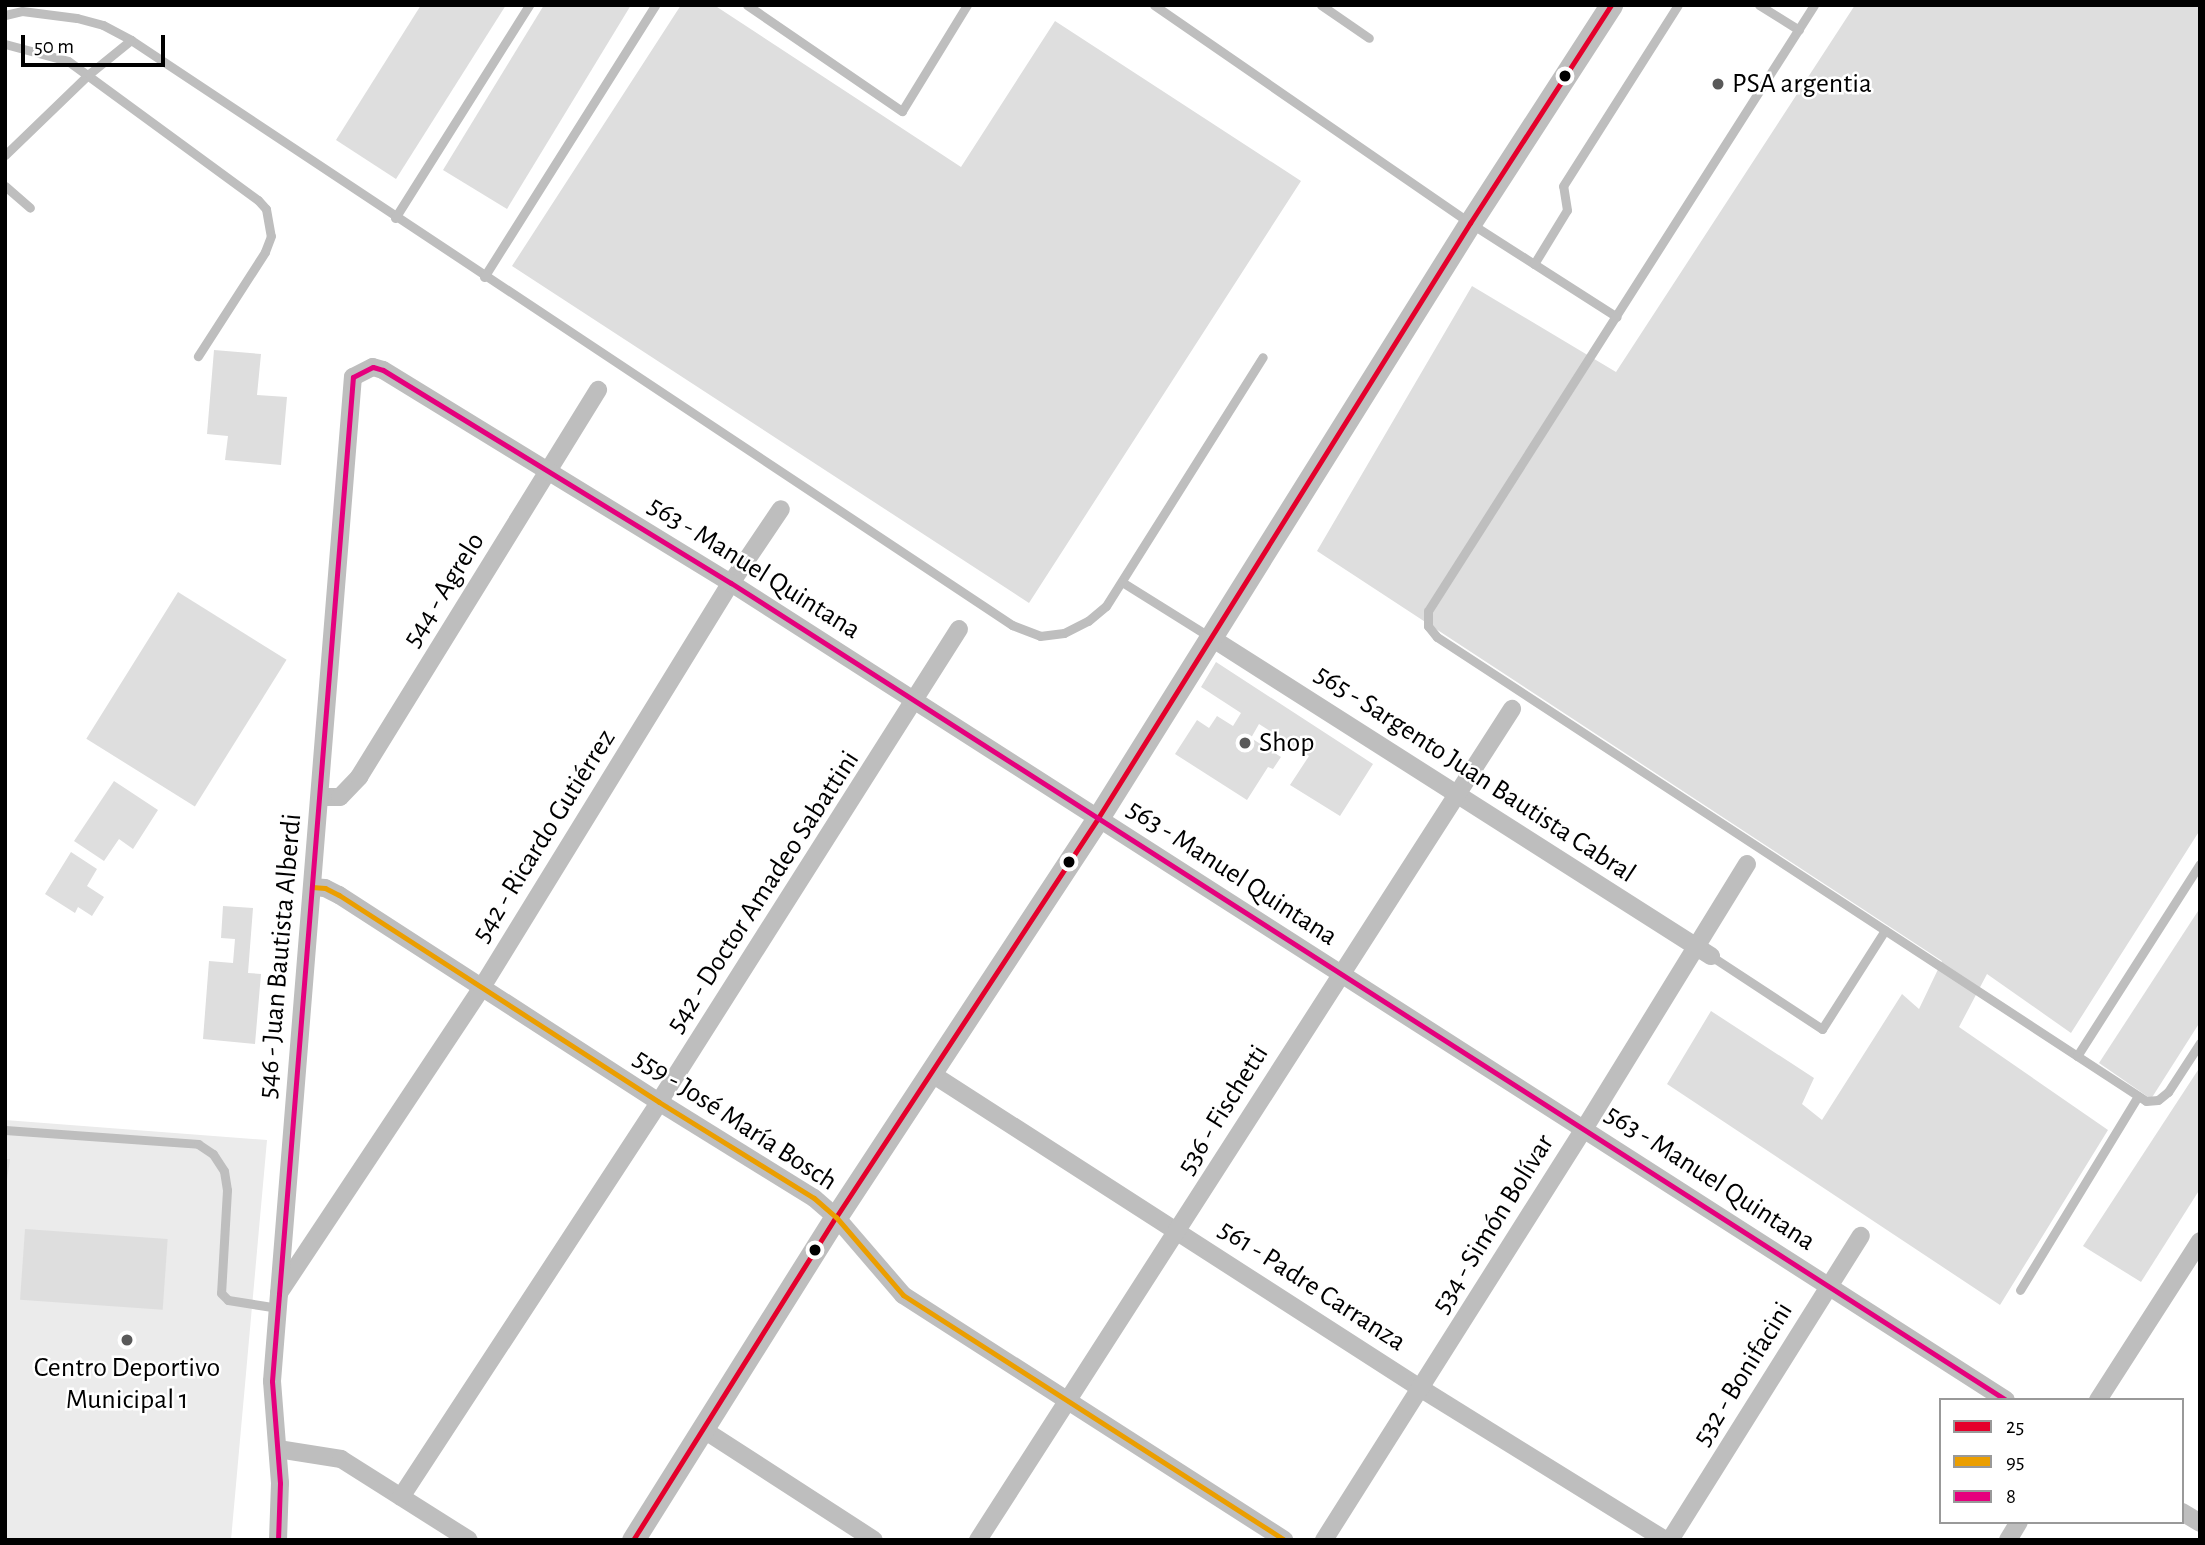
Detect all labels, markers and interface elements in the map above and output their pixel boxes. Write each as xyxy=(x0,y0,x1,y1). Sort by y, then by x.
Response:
scale bar xyxy=(24,21,168,65)
text: 50 m xyxy=(34,36,74,57)
place label: PSA argentia xyxy=(1732,67,1872,101)
unlabelled marker xyxy=(1558,69,1572,83)
marker: PSA argentia xyxy=(1710,76,1726,92)
street label: 563 - Manuel Quintana xyxy=(642,489,866,647)
street label: 544 - Agrelo xyxy=(396,526,492,654)
street label: 565 - Sargento Juan Bautista Cabral xyxy=(1308,657,1642,891)
street label: 542 - Ricardo Gutiérrez xyxy=(465,723,623,949)
place label: Shop xyxy=(1259,726,1314,760)
marker: Shop xyxy=(1237,735,1253,751)
street label: 542 - Doctor Amadeo Sabattini xyxy=(659,745,867,1039)
street label: 563 - Manuel Quintana xyxy=(1120,792,1344,954)
street label: 546 - Juan Bautista Alberdi xyxy=(251,812,309,1100)
unlabelled marker xyxy=(1062,855,1076,869)
street label: 536 - Fischetti xyxy=(1170,1039,1276,1181)
street label: 559 - José María Bosch xyxy=(627,1042,843,1198)
street label: 563 - Manuel Quintana xyxy=(1598,1097,1822,1259)
street label: 534 - Simón Bolívar xyxy=(1425,1128,1561,1320)
street label: 561 - Padre Carranza xyxy=(1212,1213,1412,1359)
unlabelled marker xyxy=(808,1243,822,1257)
street label: 532 - Bonifacini xyxy=(1686,1296,1800,1452)
marker: Centro Deportivo Municipal 1 xyxy=(119,1332,135,1348)
place label: Centro Deportivo Municipal 1 xyxy=(34,1351,220,1417)
legend xyxy=(1939,1398,2184,1524)
text: 25 xyxy=(2006,1416,2024,1437)
text: 95 xyxy=(2006,1451,2025,1472)
text: 8 xyxy=(2006,1486,2016,1507)

